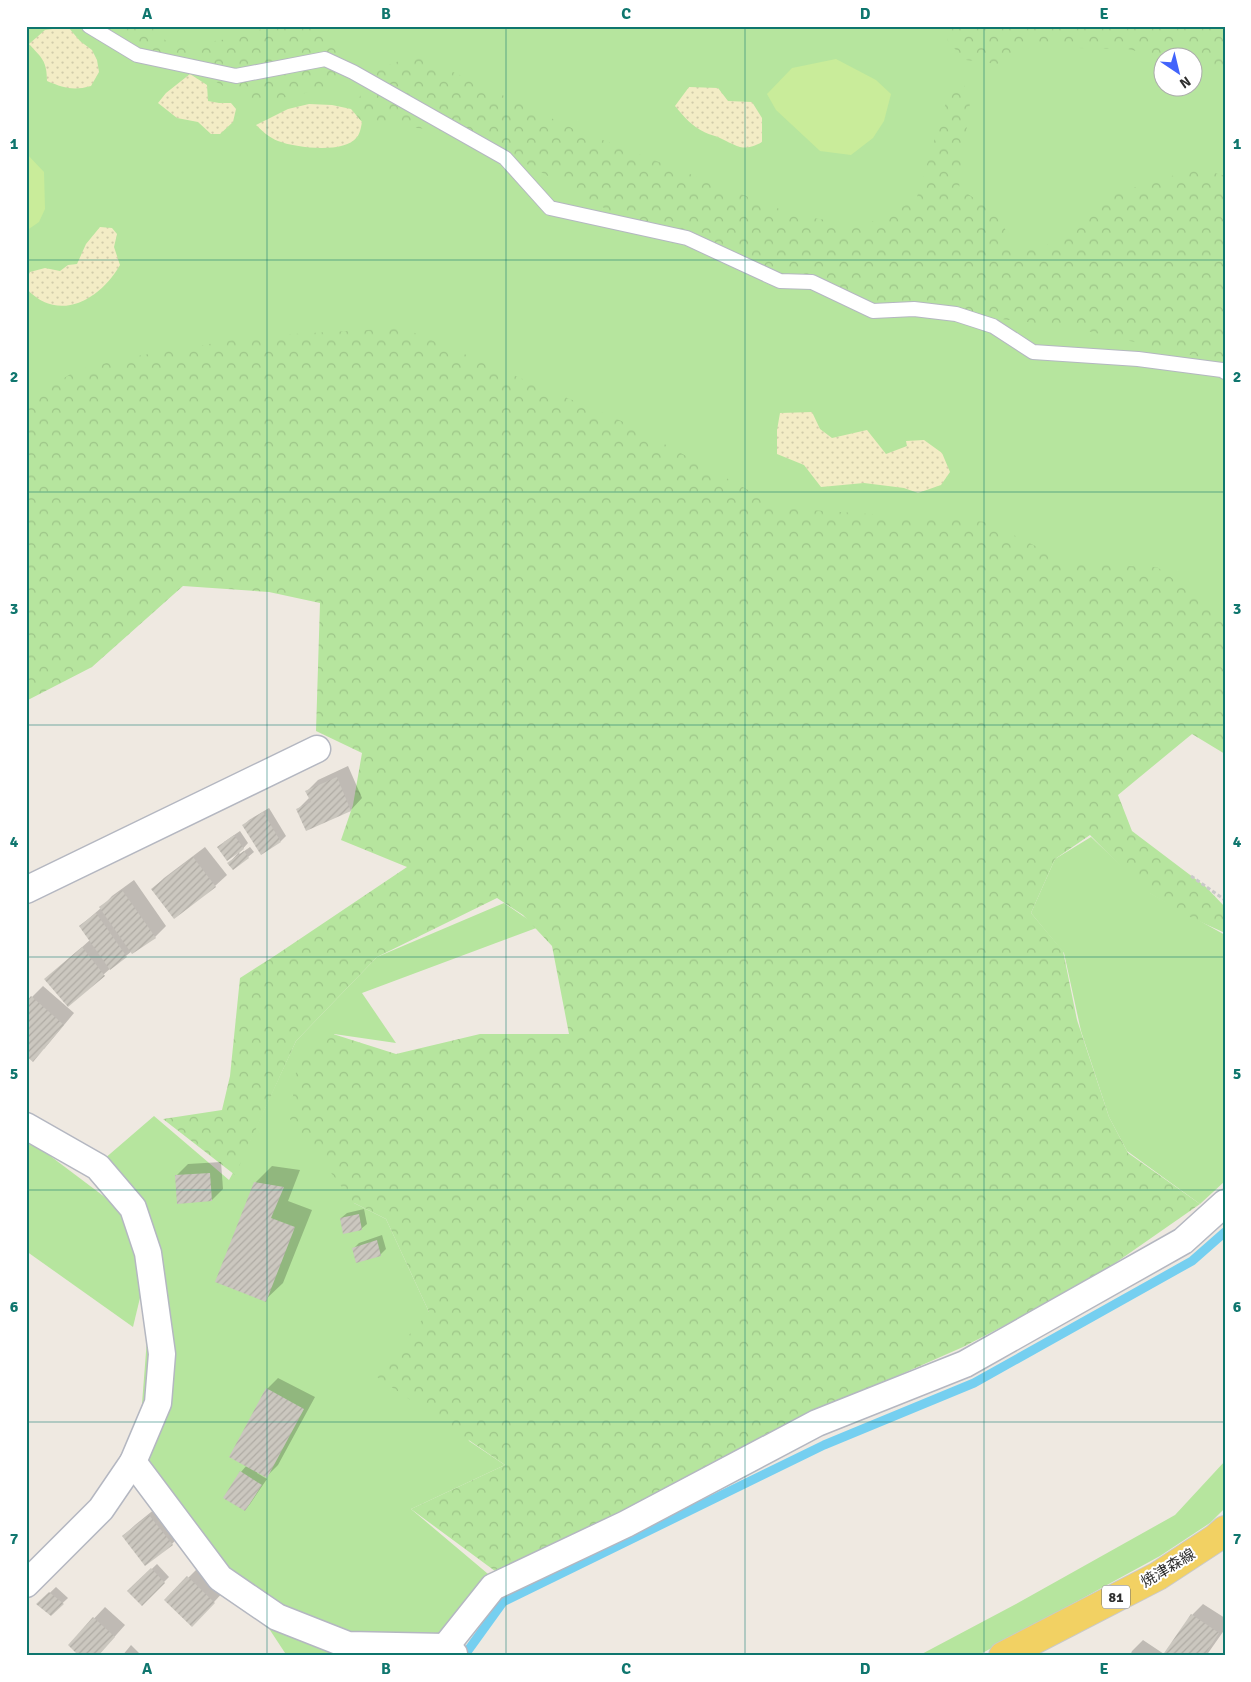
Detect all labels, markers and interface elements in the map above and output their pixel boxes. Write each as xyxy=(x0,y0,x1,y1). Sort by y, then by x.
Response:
text: A xyxy=(142,4,153,24)
text: B xyxy=(381,4,391,24)
text: C xyxy=(621,4,631,24)
text: D xyxy=(860,4,871,24)
text: E xyxy=(1099,4,1109,24)
north arrow xyxy=(1154,48,1204,98)
text: N xyxy=(1176,72,1194,92)
text: 1 xyxy=(10,134,19,154)
text: 1 xyxy=(1233,134,1242,154)
text: 2 xyxy=(10,367,18,387)
text: 2 xyxy=(1233,367,1241,387)
text: 3 xyxy=(10,599,18,619)
text: 3 xyxy=(1233,599,1241,619)
text: 4 xyxy=(10,832,19,852)
text: 4 xyxy=(1233,832,1242,852)
text: 5 xyxy=(10,1064,18,1084)
text: 5 xyxy=(1233,1064,1241,1084)
text: 6 xyxy=(10,1297,19,1317)
text: 6 xyxy=(1233,1297,1242,1317)
text: 7 xyxy=(10,1529,19,1549)
text: 7 xyxy=(1233,1529,1242,1549)
street label: 焼津森線 xyxy=(1138,1545,1198,1591)
road number: 81 xyxy=(1102,1585,1130,1608)
text: A xyxy=(142,1659,153,1679)
text: B xyxy=(381,1659,391,1679)
text: C xyxy=(621,1659,631,1679)
text: D xyxy=(860,1659,871,1679)
text: E xyxy=(1099,1659,1109,1679)

